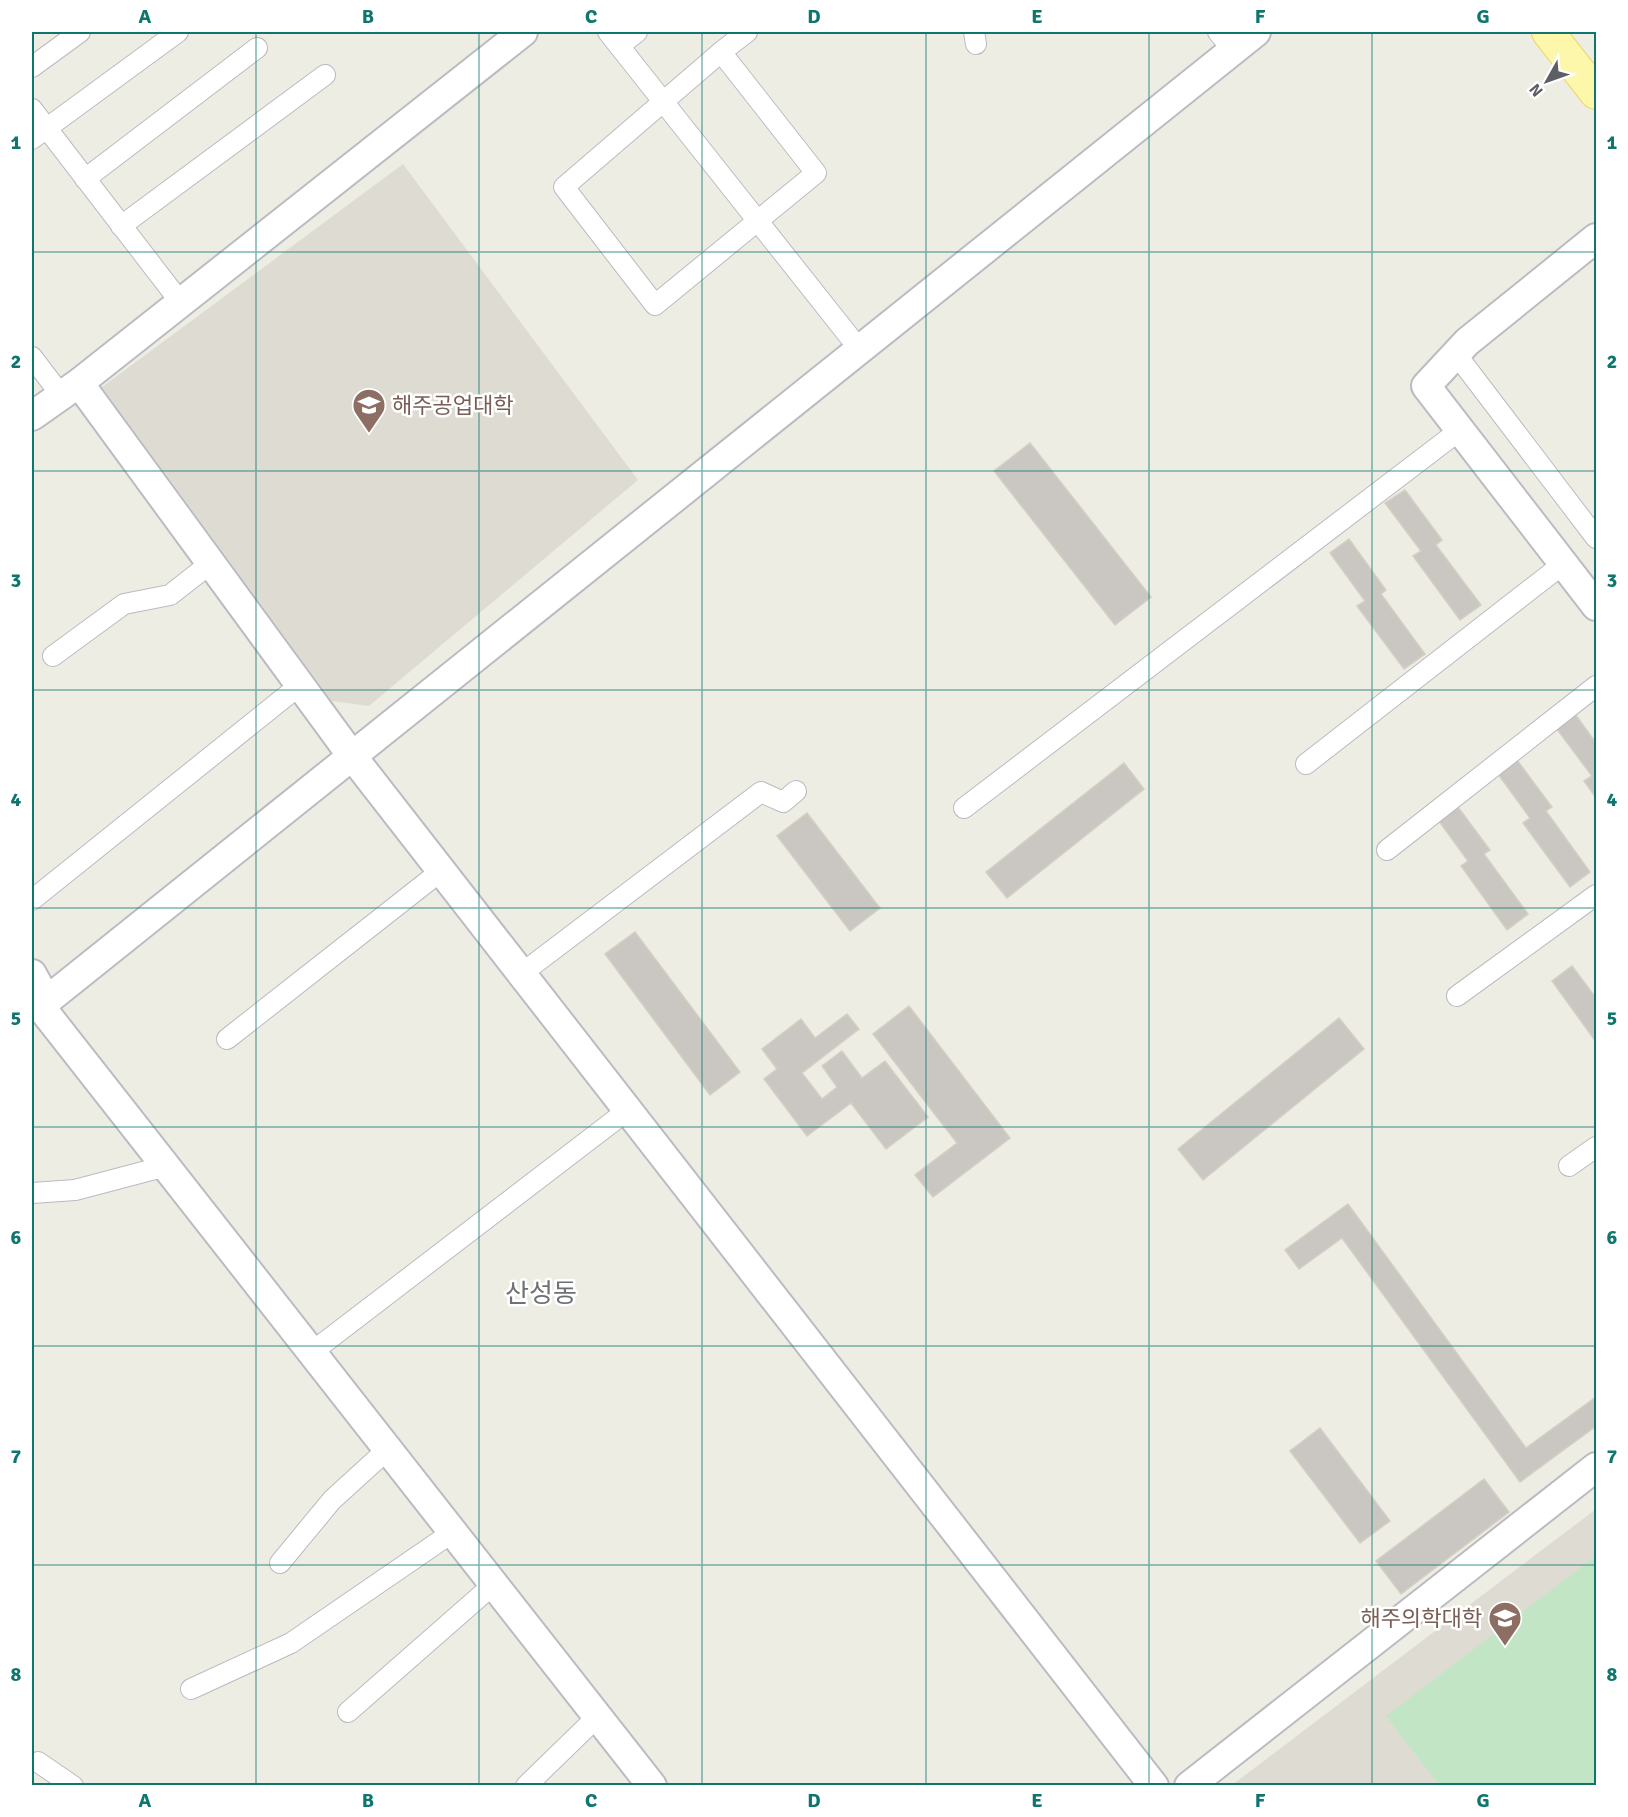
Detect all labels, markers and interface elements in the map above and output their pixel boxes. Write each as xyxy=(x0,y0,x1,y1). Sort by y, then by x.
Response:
text: A xyxy=(139,4,152,29)
text: B xyxy=(362,4,374,29)
text: C xyxy=(585,4,597,29)
text: D xyxy=(807,4,821,29)
text: E xyxy=(1031,4,1043,29)
text: F xyxy=(1255,4,1266,29)
text: G xyxy=(1476,4,1490,29)
north arrow xyxy=(1517,51,1577,111)
text: N xyxy=(1525,79,1548,101)
text: 1 xyxy=(11,130,22,155)
text: 1 xyxy=(1607,130,1618,155)
text: 2 xyxy=(11,349,21,374)
text: 2 xyxy=(1607,349,1617,374)
school or university icon: 해주공업대학 xyxy=(351,387,387,434)
place label: 해주공업대학 xyxy=(392,392,513,419)
text: 3 xyxy=(11,568,21,593)
text: 3 xyxy=(1607,568,1617,593)
text: 4 xyxy=(11,787,22,812)
text: 4 xyxy=(1607,787,1618,812)
text: 5 xyxy=(11,1006,21,1031)
text: 5 xyxy=(1607,1006,1617,1031)
text: 6 xyxy=(11,1225,22,1250)
text: 6 xyxy=(1607,1225,1618,1250)
district label: 산성동 xyxy=(505,1278,577,1310)
text: 7 xyxy=(11,1444,22,1469)
text: 7 xyxy=(1607,1444,1618,1469)
school or university icon: 해주의학대학 xyxy=(1487,1600,1523,1647)
place label: 해주의학대학 xyxy=(1361,1605,1482,1632)
text: 8 xyxy=(11,1662,22,1687)
text: 8 xyxy=(1607,1662,1618,1687)
text: A xyxy=(139,1788,152,1813)
text: B xyxy=(362,1788,374,1813)
text: C xyxy=(585,1788,597,1813)
text: D xyxy=(807,1788,821,1813)
text: E xyxy=(1031,1788,1043,1813)
text: F xyxy=(1255,1788,1266,1813)
text: G xyxy=(1476,1788,1490,1813)

